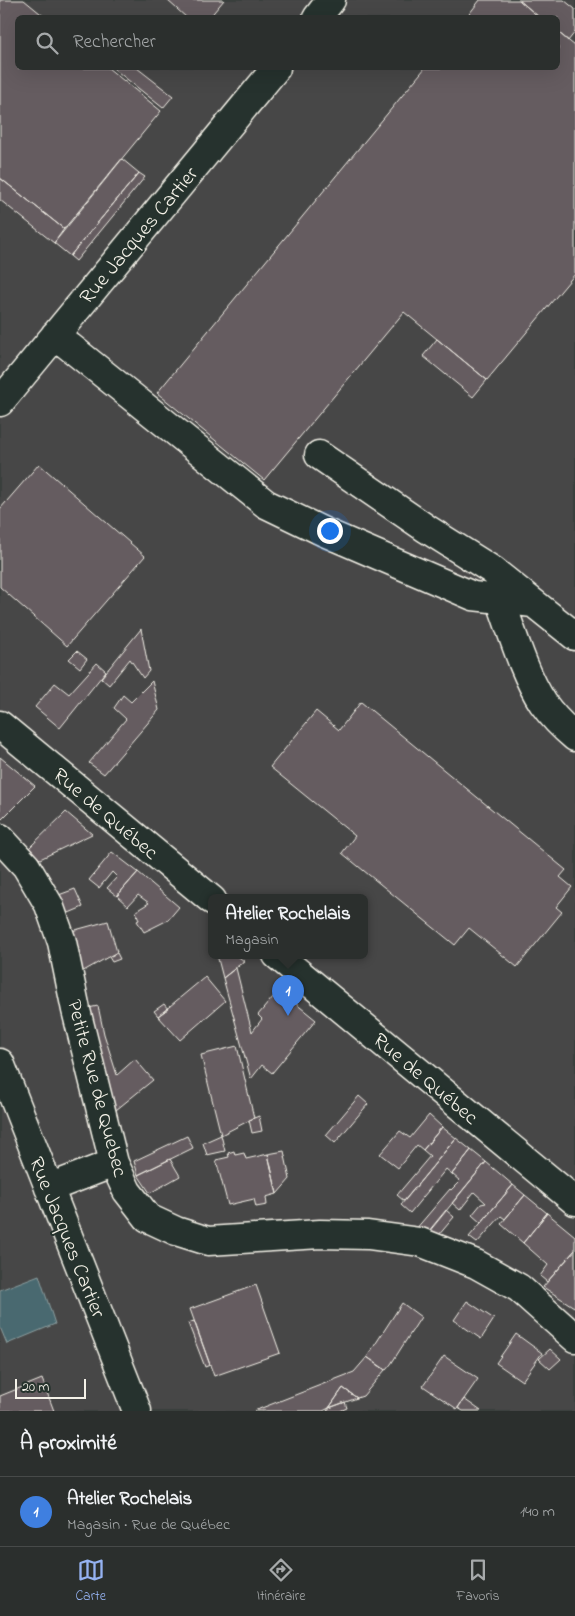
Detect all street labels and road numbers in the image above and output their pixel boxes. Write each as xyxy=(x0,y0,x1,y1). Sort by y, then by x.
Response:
street label: Rue Jacques Cartier xyxy=(73,161,206,312)
street label: Rue de Québec xyxy=(46,761,164,868)
street label: Petite Rue de Quebec xyxy=(58,997,134,1181)
street label: Rue de Québec xyxy=(366,1026,484,1133)
street label: Rue Jacques Cartier xyxy=(20,1153,112,1323)

